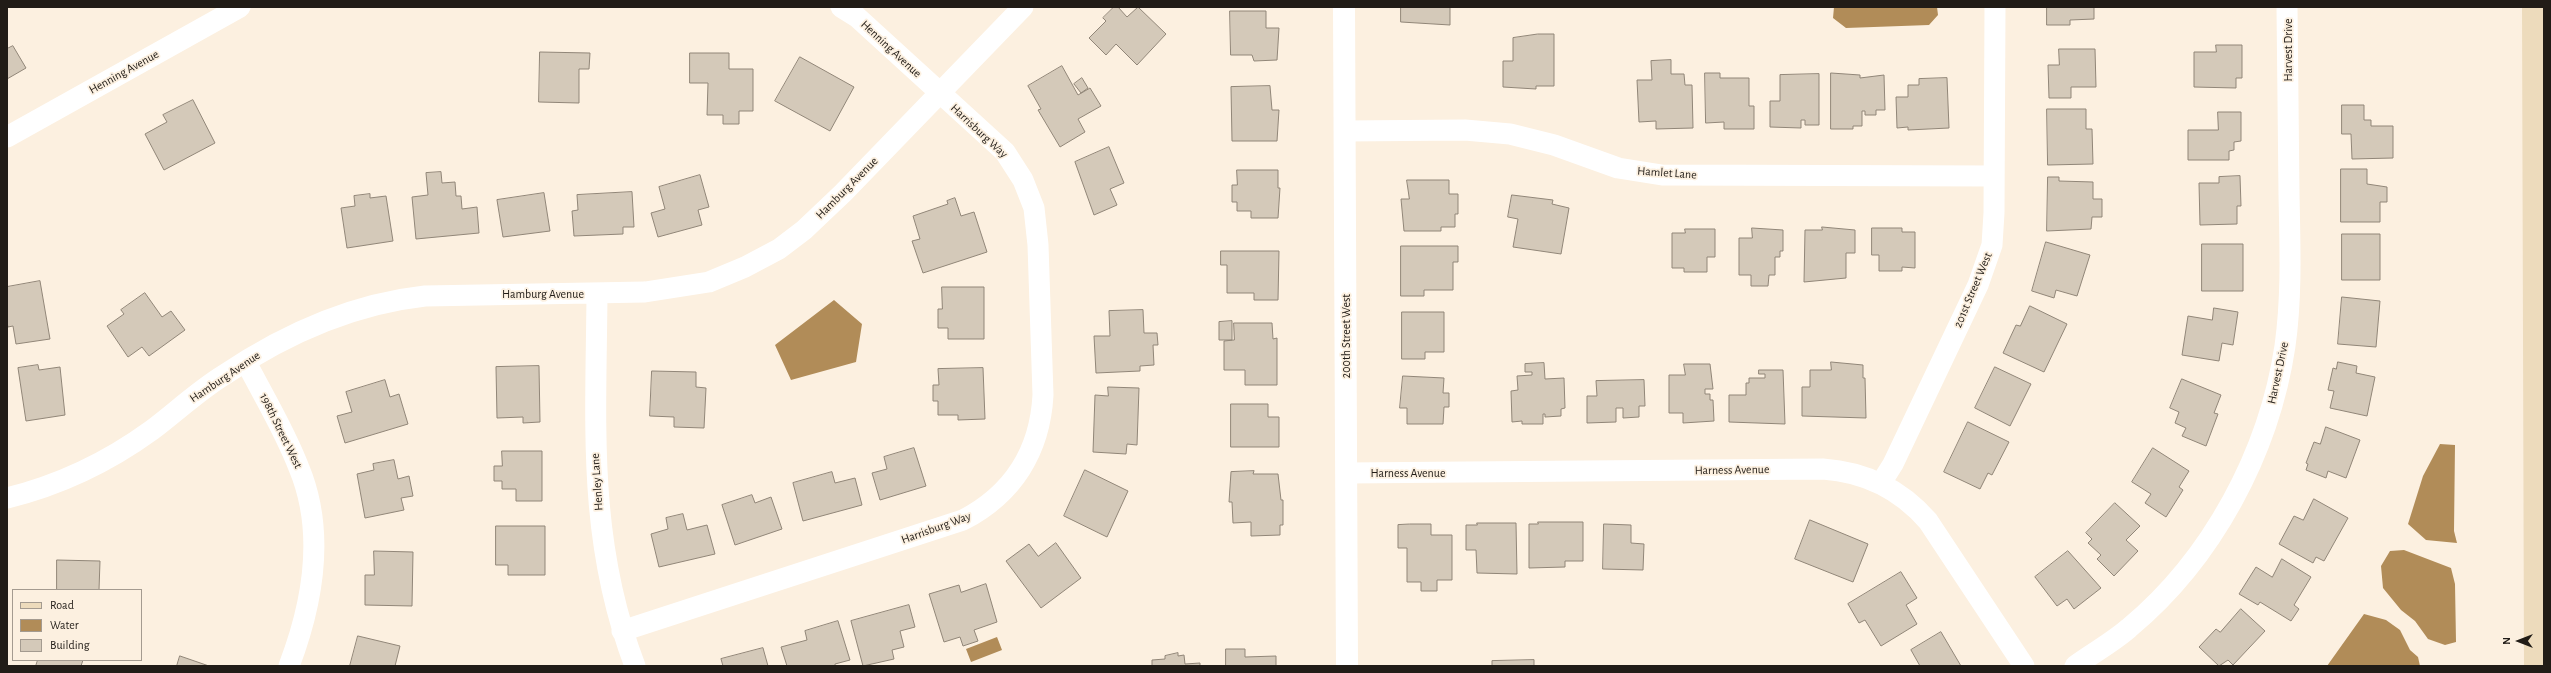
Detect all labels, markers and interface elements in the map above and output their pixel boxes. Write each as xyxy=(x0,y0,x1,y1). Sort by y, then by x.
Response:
street label: Henning Avenue xyxy=(858,17,924,81)
street label: Harvest Drive xyxy=(2281,18,2295,82)
street label: Henning Avenue xyxy=(87,47,161,97)
street label: Harrisburg Way xyxy=(947,101,1011,161)
street label: Hamburg Avenue xyxy=(813,154,881,222)
street label: Hamlet Lane xyxy=(1637,164,1697,182)
street label: 201st Street West xyxy=(1951,250,1995,330)
street label: Hamburg Avenue xyxy=(502,287,584,301)
street label: 200th Street West xyxy=(1339,294,1353,378)
street label: Harvest Drive xyxy=(2264,341,2292,405)
street label: Hamburg Avenue xyxy=(187,348,263,406)
street label: 198th Street West xyxy=(257,391,305,471)
street label: Henley Lane xyxy=(588,453,606,511)
street label: Harness Avenue xyxy=(1694,462,1770,478)
street label: Harness Avenue xyxy=(1371,466,1445,480)
street label: Harrisburg Way xyxy=(899,509,973,547)
legend xyxy=(12,589,142,661)
text: Road xyxy=(50,599,74,611)
text: Water xyxy=(50,619,79,631)
north arrow xyxy=(2499,621,2539,661)
text: N xyxy=(2501,637,2512,645)
text: Building xyxy=(50,639,90,651)

